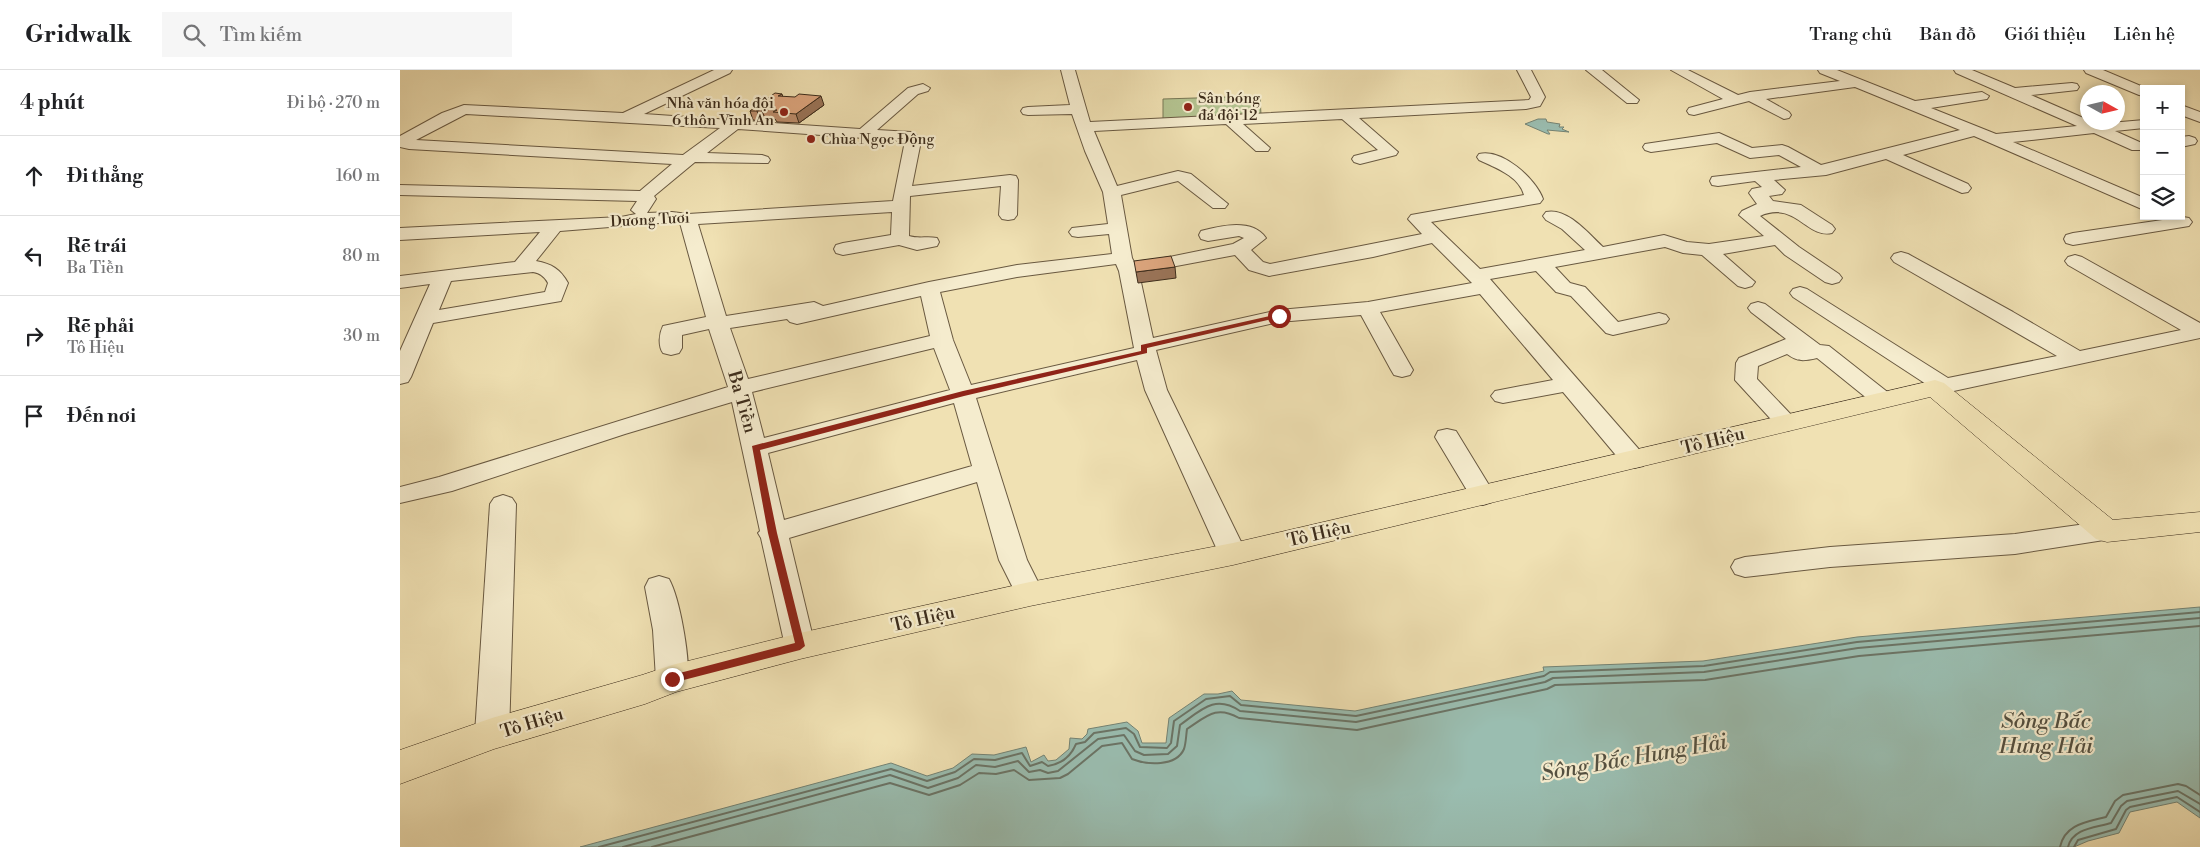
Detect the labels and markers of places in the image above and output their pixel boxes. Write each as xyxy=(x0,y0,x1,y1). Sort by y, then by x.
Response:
place label: Sân bóng đá đội 12 xyxy=(1198,89,1260,125)
place label: Nhà văn hóa đội 6 thôn Vĩnh An xyxy=(666,94,774,130)
marker: Sân bóng đá đội 12 xyxy=(1182,101,1194,113)
marker: Nhà văn hóa đội 6 thôn Vĩnh An xyxy=(778,106,790,118)
place label: Chùa Ngọc Động xyxy=(821,130,935,149)
marker: Chùa Ngọc Động xyxy=(805,133,817,145)

